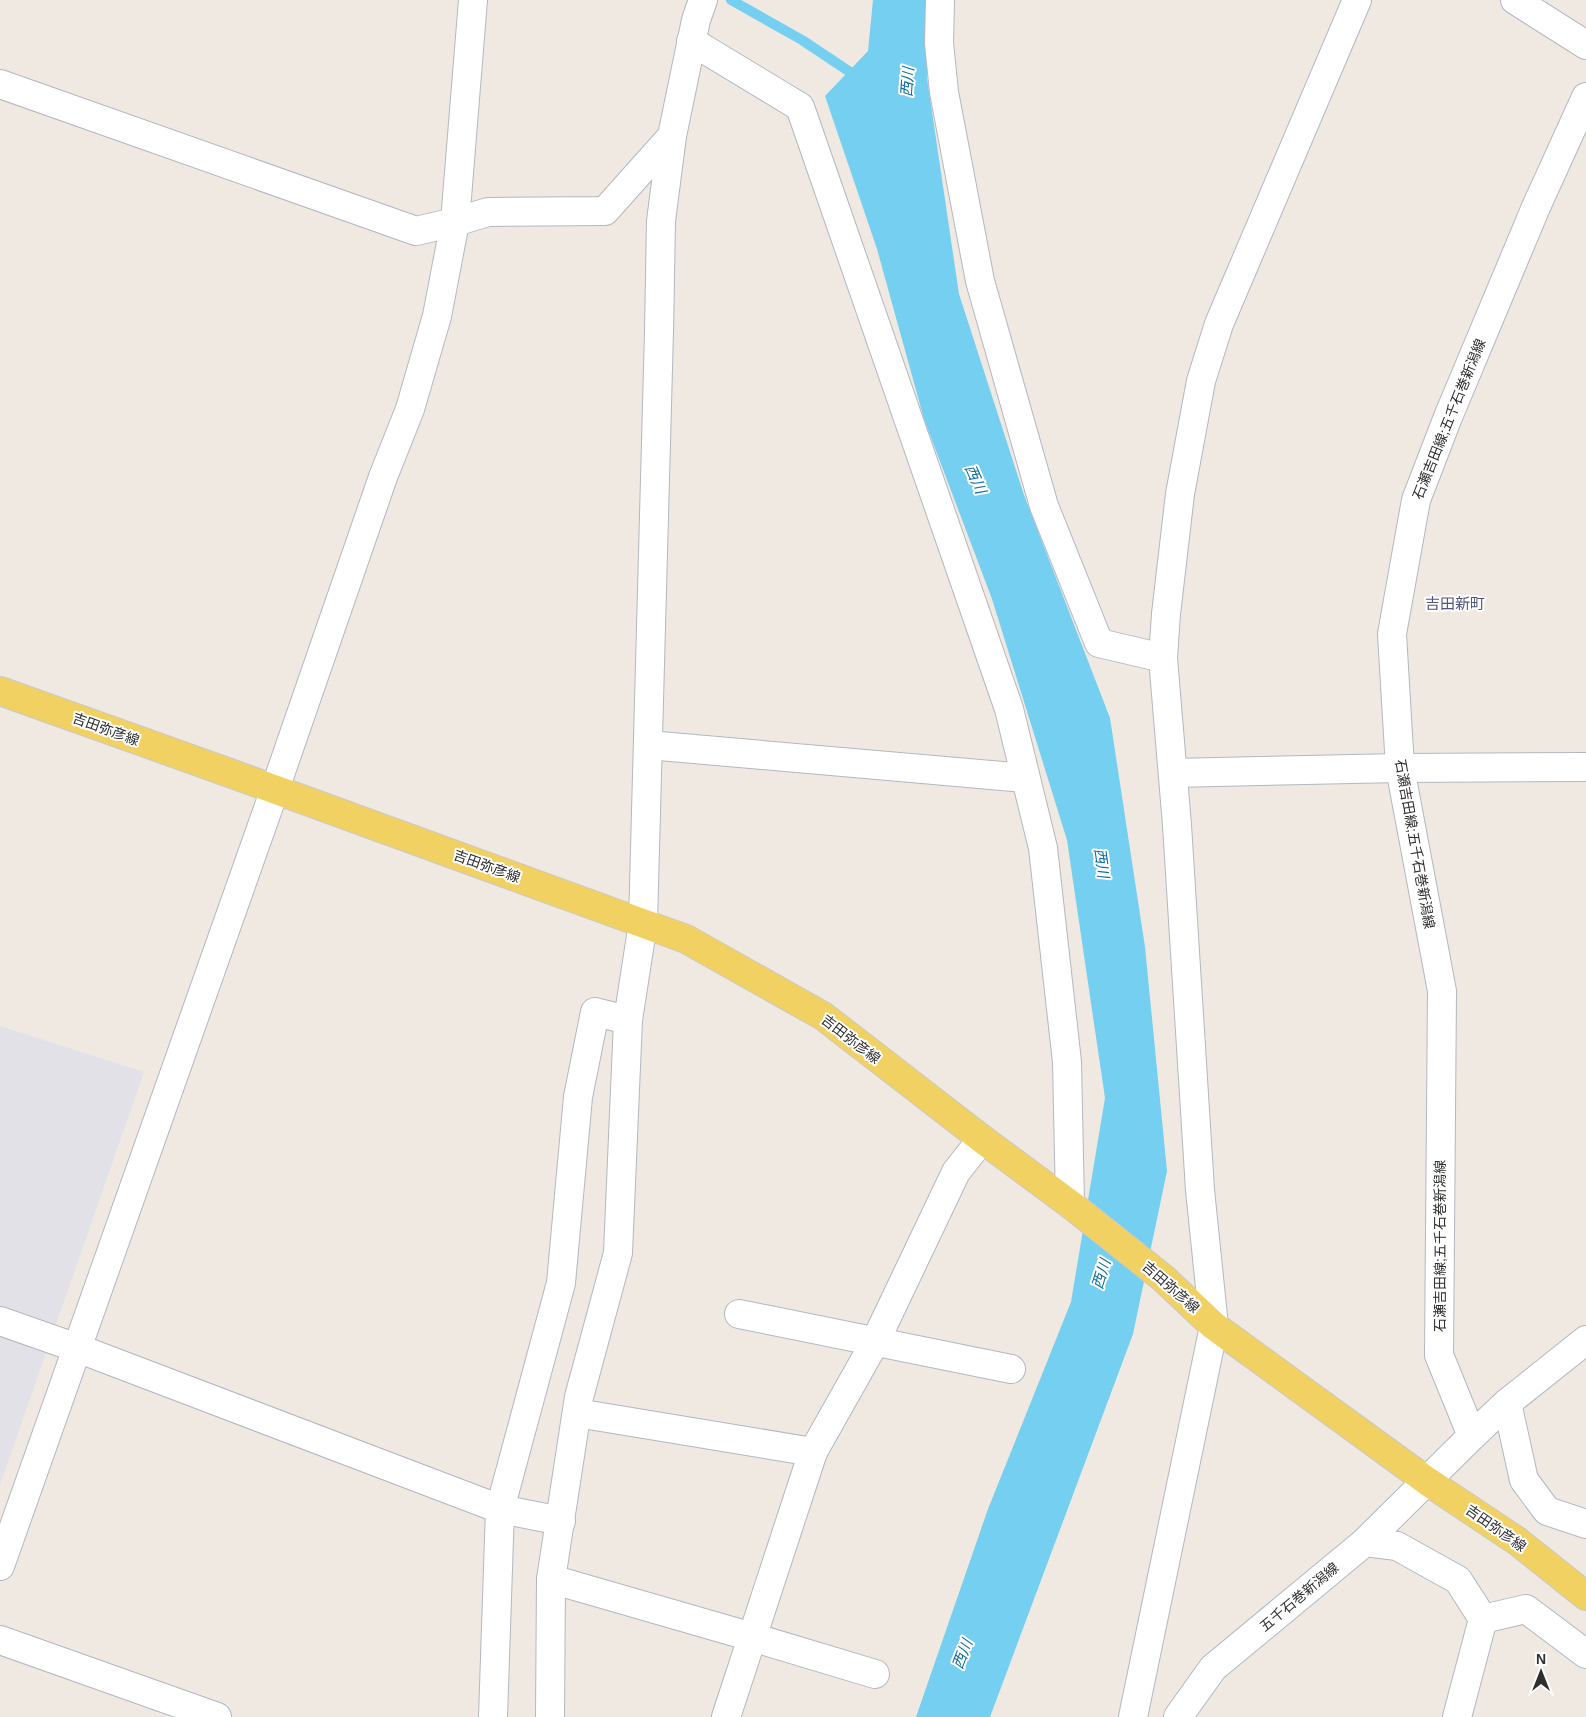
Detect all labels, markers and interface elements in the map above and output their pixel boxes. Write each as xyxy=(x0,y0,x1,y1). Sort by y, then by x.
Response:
water label: 西川 xyxy=(897,64,917,98)
street label: 石瀬吉田線;五千石巻新潟線 xyxy=(1409,336,1489,502)
water label: 西川 xyxy=(962,462,991,498)
district label: 吉田新町 xyxy=(1425,595,1485,612)
street label: 吉田弥彦線 xyxy=(70,710,142,748)
street label: 石瀬吉田線;五千石巻新潟線 xyxy=(1392,758,1438,930)
street label: 吉田弥彦線 xyxy=(451,847,523,885)
water label: 西川 xyxy=(1091,847,1113,881)
street label: 吉田弥彦線 xyxy=(818,1011,884,1067)
street label: 石瀬吉田線;五千石巻新潟線 xyxy=(1432,1160,1448,1332)
water label: 西川 xyxy=(1088,1255,1114,1291)
street label: 吉田弥彦線 xyxy=(1139,1258,1203,1316)
street label: 吉田弥彦線 xyxy=(1463,1501,1529,1555)
street label: 五千石巻新潟線 xyxy=(1256,1559,1342,1635)
water label: 西川 xyxy=(949,1635,976,1671)
north arrow xyxy=(1516,1647,1566,1697)
text: N xyxy=(1536,1651,1546,1667)

